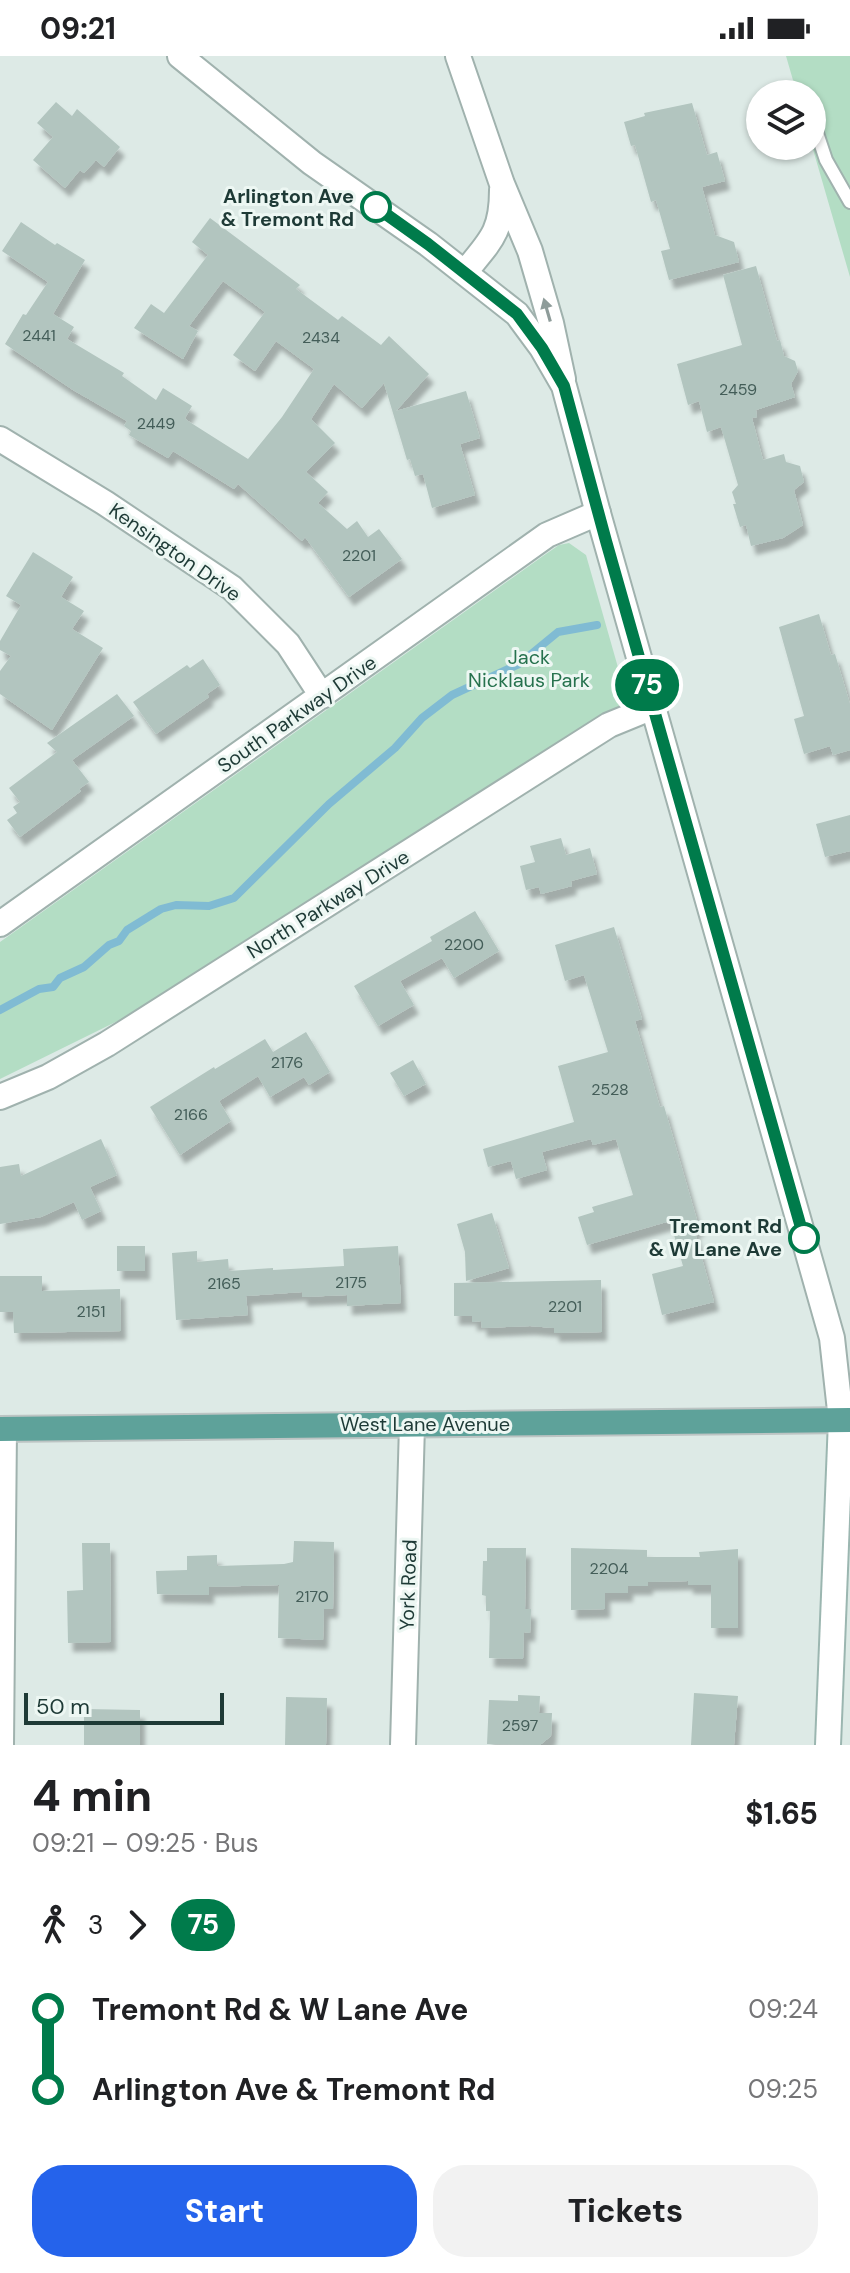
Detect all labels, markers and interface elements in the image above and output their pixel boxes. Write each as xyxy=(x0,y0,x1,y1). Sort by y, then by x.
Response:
text: 09:21 xyxy=(40,9,116,48)
map controls xyxy=(746,80,826,160)
button: layers xyxy=(746,80,826,160)
place label: Arlington Ave & Tremont Rd xyxy=(221,183,354,232)
marker: Arlington Ave & Tremont Rd xyxy=(361,192,391,222)
one-way arrow xyxy=(540,297,553,321)
house number: 2441 xyxy=(22,325,56,346)
house number: 2434 xyxy=(302,327,340,348)
house number: 2459 xyxy=(719,379,757,400)
house number: 2449 xyxy=(137,413,175,434)
street label: Kensington Drive xyxy=(104,497,246,607)
house number: 2201 xyxy=(342,545,376,566)
park label: Jack Nicklaus Park xyxy=(468,644,590,693)
street label: South Parkway Drive xyxy=(212,649,382,779)
line badge: 75 xyxy=(611,659,683,711)
text: 75 xyxy=(631,666,663,703)
street label: North Parkway Drive xyxy=(242,844,414,964)
house number: 2200 xyxy=(444,934,484,955)
house number: 2176 xyxy=(271,1052,303,1073)
house number: 2528 xyxy=(591,1079,629,1100)
house number: 2166 xyxy=(174,1104,208,1125)
place label: Tremont Rd & W Lane Ave xyxy=(649,1213,782,1262)
marker: Tremont Rd & W Lane Ave xyxy=(789,1223,819,1253)
house number: 2175 xyxy=(335,1272,367,1293)
house number: 2165 xyxy=(207,1273,241,1294)
house number: 2201 xyxy=(548,1296,582,1317)
house number: 2151 xyxy=(77,1301,105,1322)
street label: West Lane Avenue xyxy=(340,1411,510,1437)
street label: York Road xyxy=(393,1539,423,1631)
house number: 2204 xyxy=(590,1558,629,1579)
house number: 2170 xyxy=(295,1586,329,1607)
scale bar xyxy=(24,1689,224,1725)
text: 50 m xyxy=(36,1692,90,1721)
house number: 2597 xyxy=(502,1715,538,1736)
text: 4 min xyxy=(32,1767,152,1825)
text: $1.65 xyxy=(745,1794,818,1833)
text: 09:21 – 09:25 · Bus xyxy=(32,1826,259,1860)
icon: walk xyxy=(32,1903,76,1947)
icon: forward xyxy=(115,1903,159,1947)
text: 75 xyxy=(187,1906,219,1943)
text: 3 xyxy=(88,1908,103,1942)
text: Tremont Rd & W Lane Ave xyxy=(92,1990,468,2029)
text: 09:24 xyxy=(748,1992,818,2026)
text: Arlington Ave & Tremont Rd xyxy=(92,2070,495,2109)
text: 09:25 xyxy=(748,2072,818,2106)
button: Start xyxy=(32,2165,417,2257)
button: Tickets xyxy=(433,2165,818,2257)

